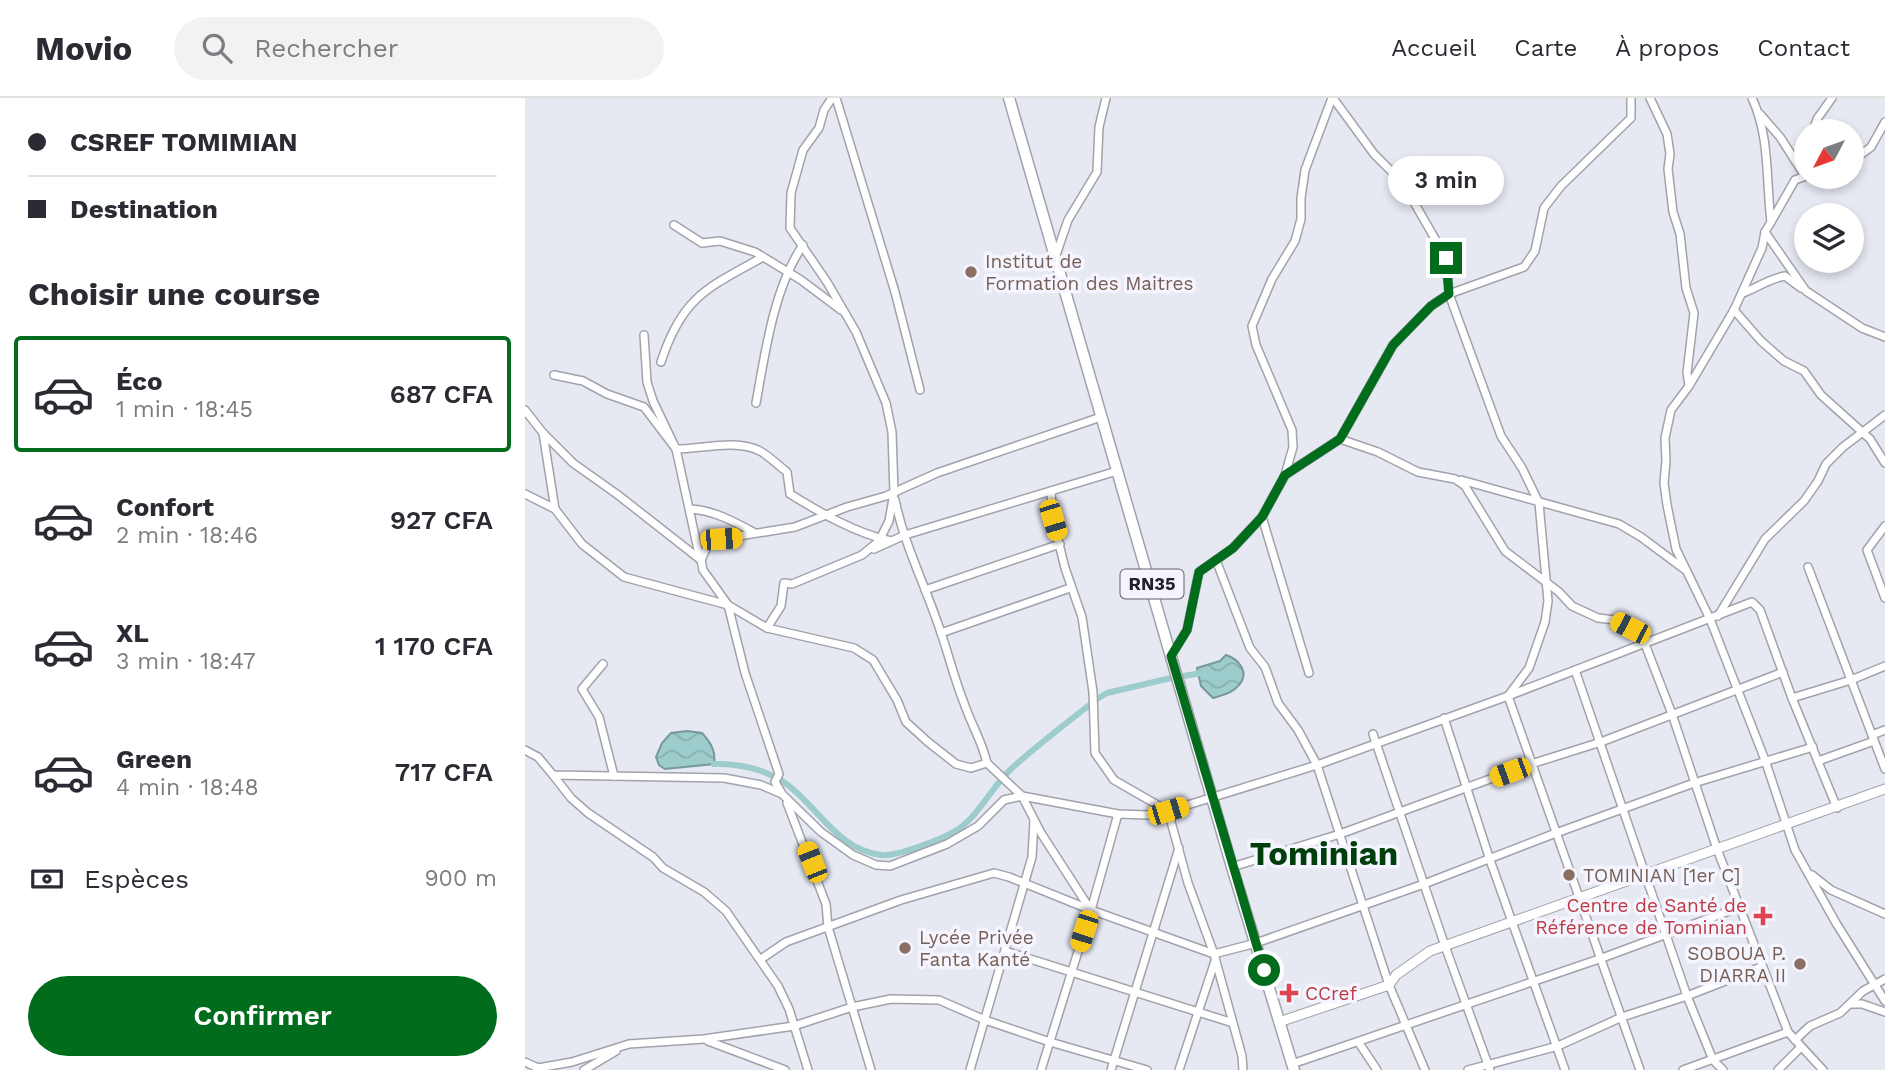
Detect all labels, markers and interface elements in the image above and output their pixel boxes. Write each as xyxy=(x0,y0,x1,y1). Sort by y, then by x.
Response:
search box xyxy=(174,17,664,80)
text: Movio xyxy=(35,29,132,68)
icon: search xyxy=(198,29,236,67)
text: Rechercher xyxy=(254,33,398,63)
text: Accueil xyxy=(1391,34,1476,62)
text: Carte xyxy=(1514,34,1577,62)
text: À propos xyxy=(1615,34,1719,62)
text: Contact xyxy=(1757,34,1850,62)
north arrow xyxy=(1794,119,1864,189)
map controls xyxy=(1794,119,1864,273)
text: CSREF TOMIMIAN xyxy=(70,127,298,157)
callout: 3 min xyxy=(1388,156,1504,206)
text: 3 min xyxy=(1414,167,1478,194)
text: Destination xyxy=(70,194,218,224)
button: layers xyxy=(1794,203,1864,273)
route end xyxy=(1430,242,1462,274)
place label: Institut de Formation des Maitres xyxy=(985,250,1194,295)
marker: Institut de Formation des Maitres xyxy=(963,264,979,280)
text: Choisir une course xyxy=(28,275,320,313)
icon: car xyxy=(32,363,95,426)
text: Éco xyxy=(116,366,163,396)
text: 687 CFA xyxy=(390,379,493,409)
text: 1 min · 18:45 xyxy=(116,396,253,423)
icon: car xyxy=(32,489,95,552)
text: Confort xyxy=(116,492,214,522)
car xyxy=(1037,497,1070,543)
text: 927 CFA xyxy=(390,505,493,535)
text: 2 min · 18:46 xyxy=(116,522,258,549)
car xyxy=(700,527,743,551)
road number: RN35 xyxy=(1121,570,1183,598)
car xyxy=(1607,609,1654,647)
icon: car xyxy=(32,615,95,678)
text: XL xyxy=(116,618,149,648)
text: 1 170 CFA xyxy=(375,631,493,661)
text: 3 min · 18:47 xyxy=(116,648,256,675)
icon: car xyxy=(32,741,95,804)
text: Green xyxy=(116,744,192,774)
car xyxy=(1487,755,1534,789)
text: 717 CFA xyxy=(395,757,493,787)
text: 4 min · 18:48 xyxy=(116,774,259,801)
car xyxy=(1145,795,1192,827)
district label: Tominian xyxy=(1250,834,1398,873)
car xyxy=(795,839,830,885)
icon: cash xyxy=(28,860,66,898)
text: Espèces xyxy=(84,864,189,894)
place label: TOMINIAN [1er C] xyxy=(1583,864,1740,887)
text: 900 m xyxy=(424,865,497,892)
marker: TOMINIAN [1er C] xyxy=(1561,867,1577,883)
place label: Centre de Santé de Référence de Tominian xyxy=(1535,894,1747,939)
marker: Centre de Santé de Référence de Tominian xyxy=(1753,906,1773,926)
car xyxy=(1068,908,1101,954)
place label: Lycée Privée Fanta Kanté xyxy=(919,926,1034,971)
marker: Lycée Privée Fanta Kanté xyxy=(897,940,913,956)
place label: SOBOUA P. DIARRA II xyxy=(1687,942,1786,987)
route start xyxy=(1248,954,1280,986)
marker: SOBOUA P. DIARRA II xyxy=(1792,956,1808,972)
button: Confirmer xyxy=(28,976,497,1056)
place label: CCref xyxy=(1305,982,1357,1005)
marker: CCref xyxy=(1279,983,1299,1003)

